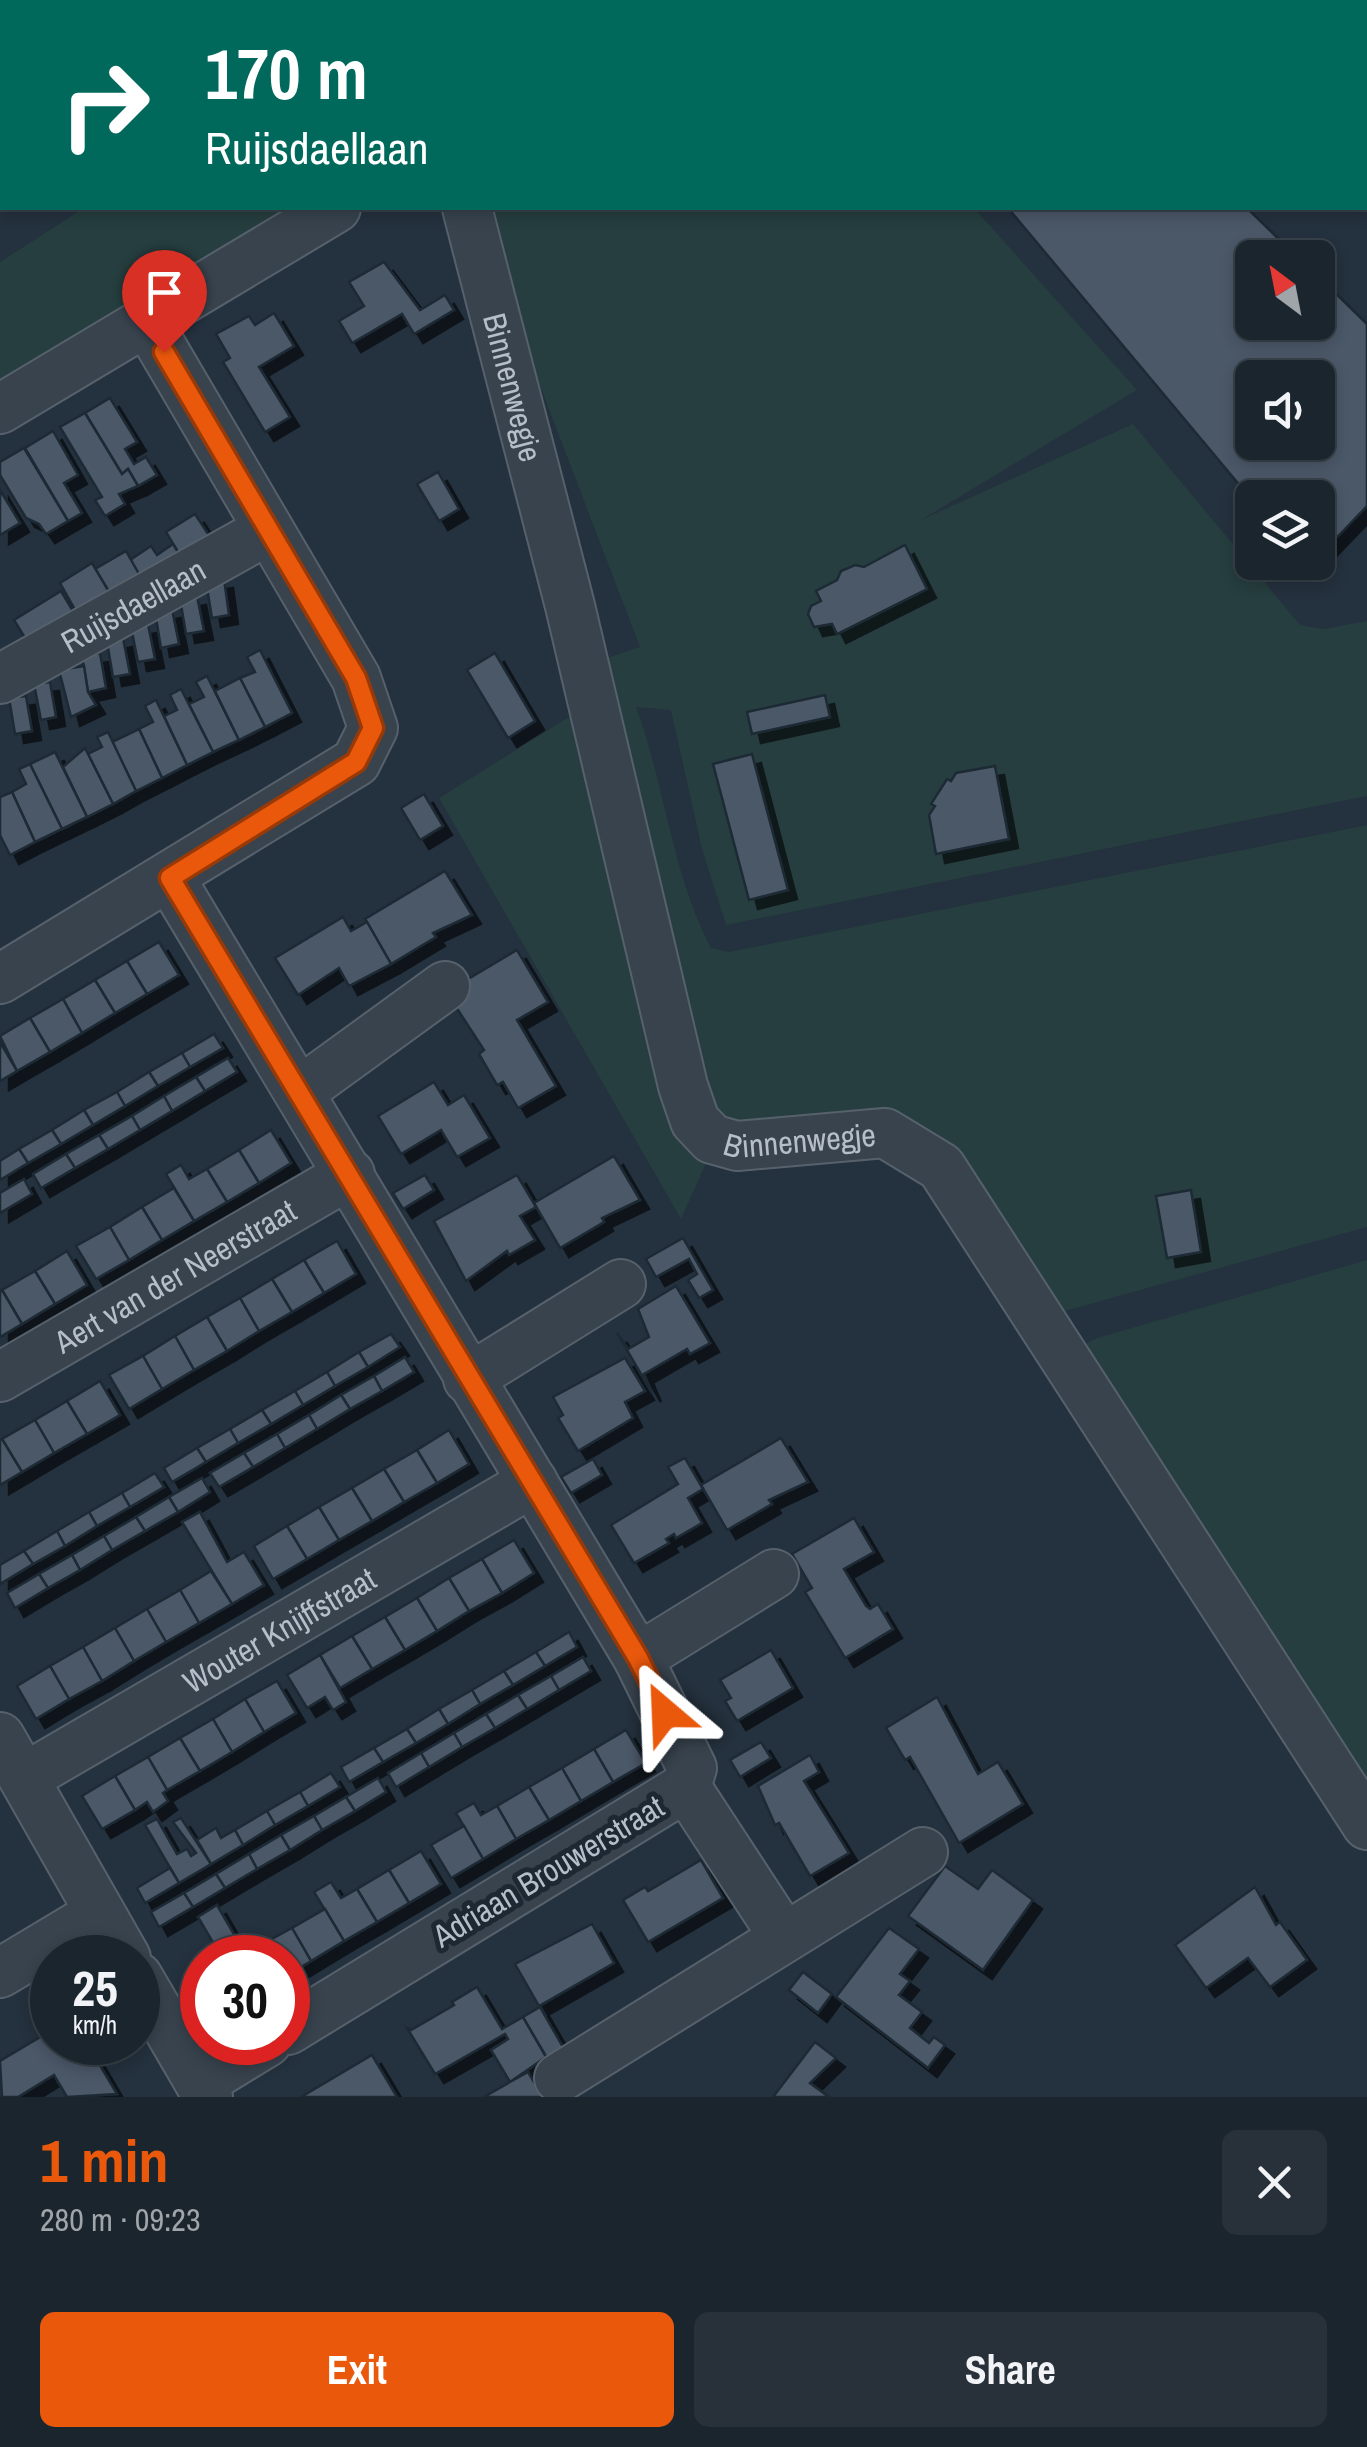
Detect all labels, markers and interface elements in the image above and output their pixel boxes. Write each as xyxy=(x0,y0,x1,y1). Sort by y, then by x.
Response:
text: 170 m xyxy=(205,27,368,121)
icon: right xyxy=(40,40,170,170)
text: Ruijsdaellaan xyxy=(205,117,429,178)
north arrow xyxy=(1235,240,1335,340)
map controls xyxy=(1235,240,1335,580)
pin xyxy=(122,250,207,353)
icon: arrive xyxy=(137,265,192,320)
street label: Binnenwegje xyxy=(474,308,553,466)
button: sound xyxy=(1235,360,1335,460)
button: layers xyxy=(1235,480,1335,580)
street label: Ruijsdaellaan xyxy=(53,548,213,663)
street label: Binnenwegje xyxy=(719,1112,877,1168)
street label: Aert van der Neerstraat xyxy=(45,1189,304,1363)
street label: Wouter Knijffstraat xyxy=(175,1557,383,1703)
position arrow xyxy=(613,1661,717,1765)
street label: Adriaan Brouwerstraat xyxy=(424,1785,672,1958)
speed limit sign: 30 xyxy=(180,1935,310,2065)
text: 25 xyxy=(72,1954,118,2022)
text: km/h xyxy=(73,2008,117,2042)
text: 1 min xyxy=(40,2120,169,2201)
button: close xyxy=(1222,2130,1327,2235)
text: 280 m · 09:23 xyxy=(40,2198,200,2241)
button: Exit xyxy=(40,2312,674,2427)
button: Share xyxy=(694,2312,1327,2427)

